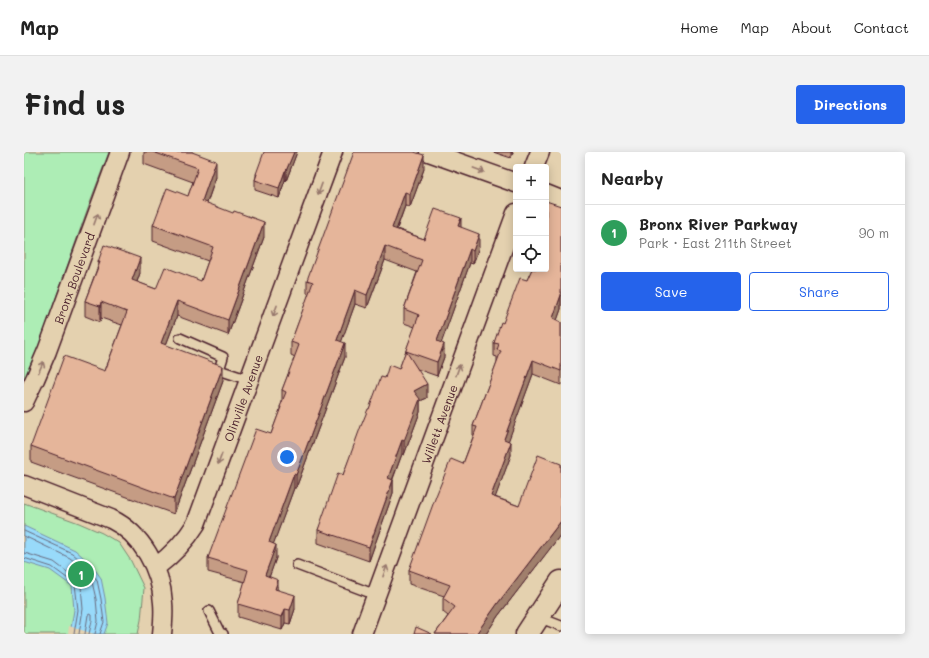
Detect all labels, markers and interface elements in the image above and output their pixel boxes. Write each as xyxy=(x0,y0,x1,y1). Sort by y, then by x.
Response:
text: Map xyxy=(20,15,59,40)
text: Home xyxy=(680,18,718,37)
text: Map xyxy=(740,18,769,37)
text: About xyxy=(791,18,832,37)
text: Contact xyxy=(854,18,909,37)
button: Directions xyxy=(796,85,905,124)
text: Find us xyxy=(24,86,125,122)
map controls xyxy=(513,164,549,272)
button: + xyxy=(513,164,549,200)
one-way arrow xyxy=(472,167,485,174)
text: Nearby xyxy=(601,167,663,189)
one-way arrow xyxy=(315,182,323,194)
button: − xyxy=(513,200,549,236)
one-way arrow xyxy=(92,213,100,225)
text: Bronx River Parkway xyxy=(639,214,798,234)
text: 1 xyxy=(611,224,617,241)
text: 90 m xyxy=(859,224,889,241)
street label: Bronx Boulevard xyxy=(50,230,98,326)
text: Park · East 211th Street xyxy=(639,234,792,251)
button: locate xyxy=(513,236,549,272)
button: Save xyxy=(601,272,741,311)
button: Share xyxy=(749,272,889,311)
one-way arrow xyxy=(270,304,278,316)
street label: Olinville Avenue xyxy=(220,352,266,444)
one-way arrow xyxy=(37,361,45,373)
one-way arrow xyxy=(455,365,463,377)
street label: Willett Avenue xyxy=(417,382,461,466)
your location xyxy=(277,447,297,467)
one-way arrow xyxy=(216,452,224,464)
pin: 1 xyxy=(68,559,94,589)
one-way arrow xyxy=(381,566,389,578)

